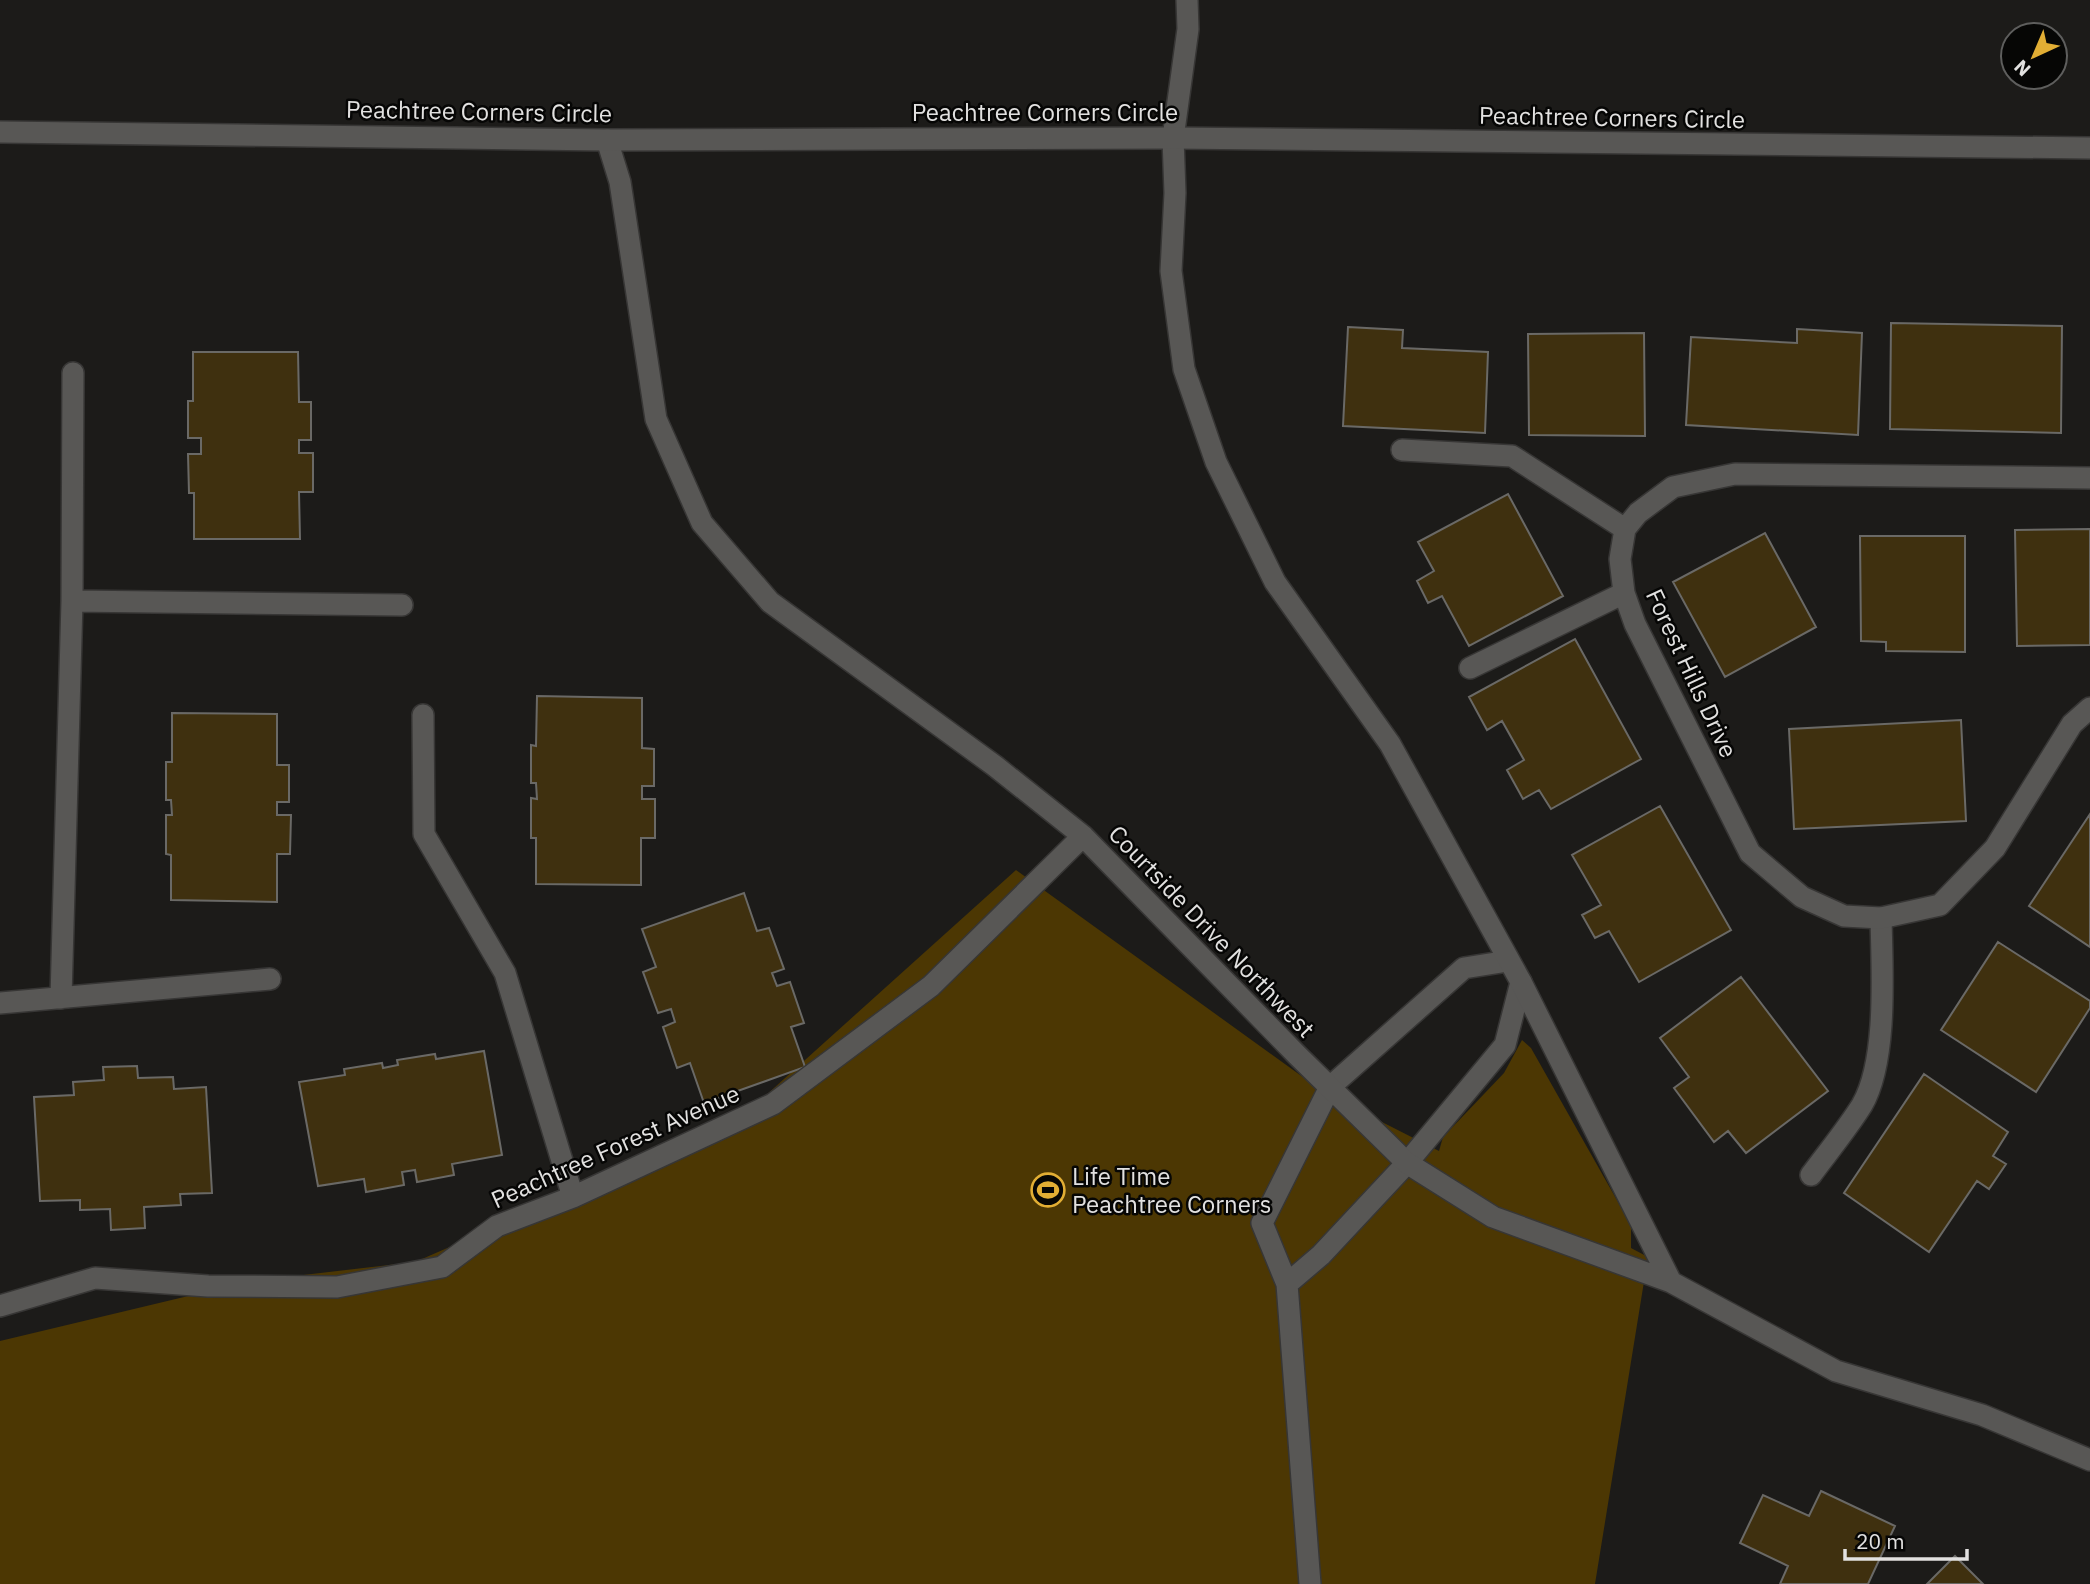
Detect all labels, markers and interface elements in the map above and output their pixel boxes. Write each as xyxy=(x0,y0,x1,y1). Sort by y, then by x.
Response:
north arrow xyxy=(1999,21,2069,91)
text: N xyxy=(2009,55,2035,82)
street label: Peachtree Corners Circle xyxy=(346,93,612,129)
street label: Peachtree Corners Circle xyxy=(912,96,1178,128)
street label: Peachtree Corners Circle xyxy=(1479,99,1745,135)
street label: Forest Hills Drive xyxy=(1639,583,1745,763)
street label: Courtside Drive Northwest xyxy=(1102,818,1322,1044)
street label: Peachtree Forest Avenue xyxy=(486,1077,744,1215)
place label: Life Time Peachtree Corners xyxy=(1072,1160,1271,1220)
sports icon: Life Time Peachtree Corners xyxy=(1029,1171,1067,1209)
scale bar xyxy=(1845,1518,1968,1562)
text: 20 m xyxy=(1856,1527,1905,1555)

